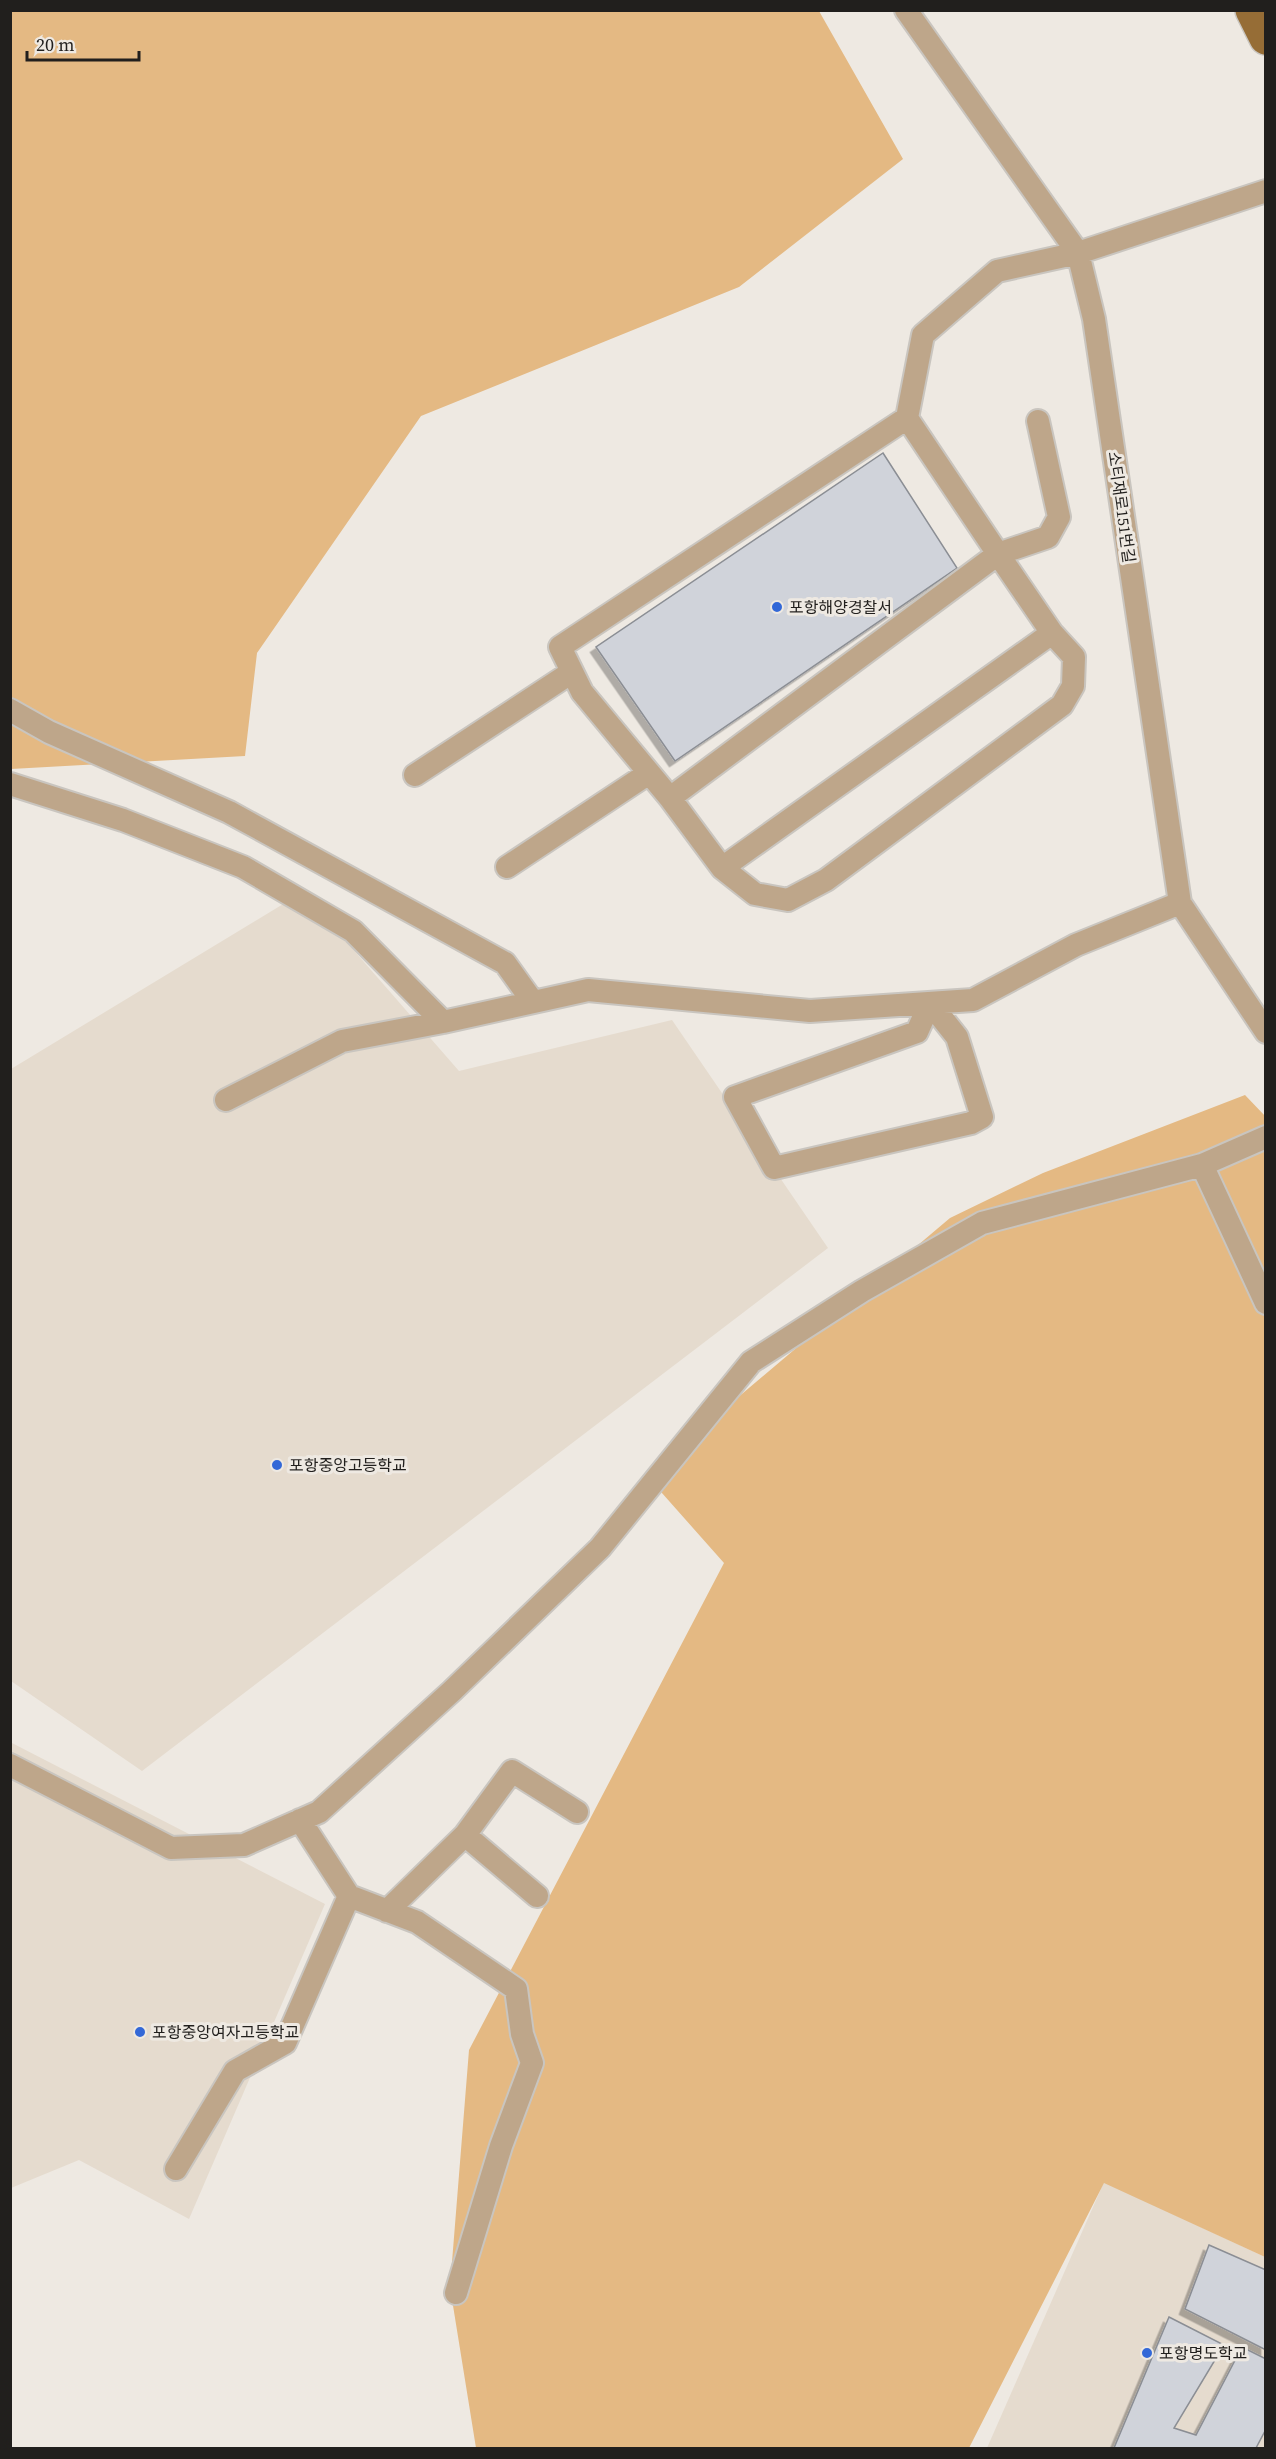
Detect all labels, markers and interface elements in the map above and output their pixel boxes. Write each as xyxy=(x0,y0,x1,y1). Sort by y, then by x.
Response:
scale bar xyxy=(27,24,140,62)
text: 20 m xyxy=(36,32,74,57)
street label: 소티재로151번길 xyxy=(1103,450,1141,564)
place label: 포항해양경찰서 xyxy=(789,596,892,618)
marker: 포항해양경찰서 xyxy=(770,600,784,614)
place label: 포항중앙고등학교 xyxy=(289,1454,407,1476)
marker: 포항중앙고등학교 xyxy=(270,1458,284,1472)
place label: 포항중앙여자고등학교 xyxy=(152,2021,299,2043)
marker: 포항중앙여자고등학교 xyxy=(133,2025,147,2039)
place label: 포항명도학교 xyxy=(1159,2342,1247,2364)
marker: 포항명도학교 xyxy=(1140,2346,1154,2360)

